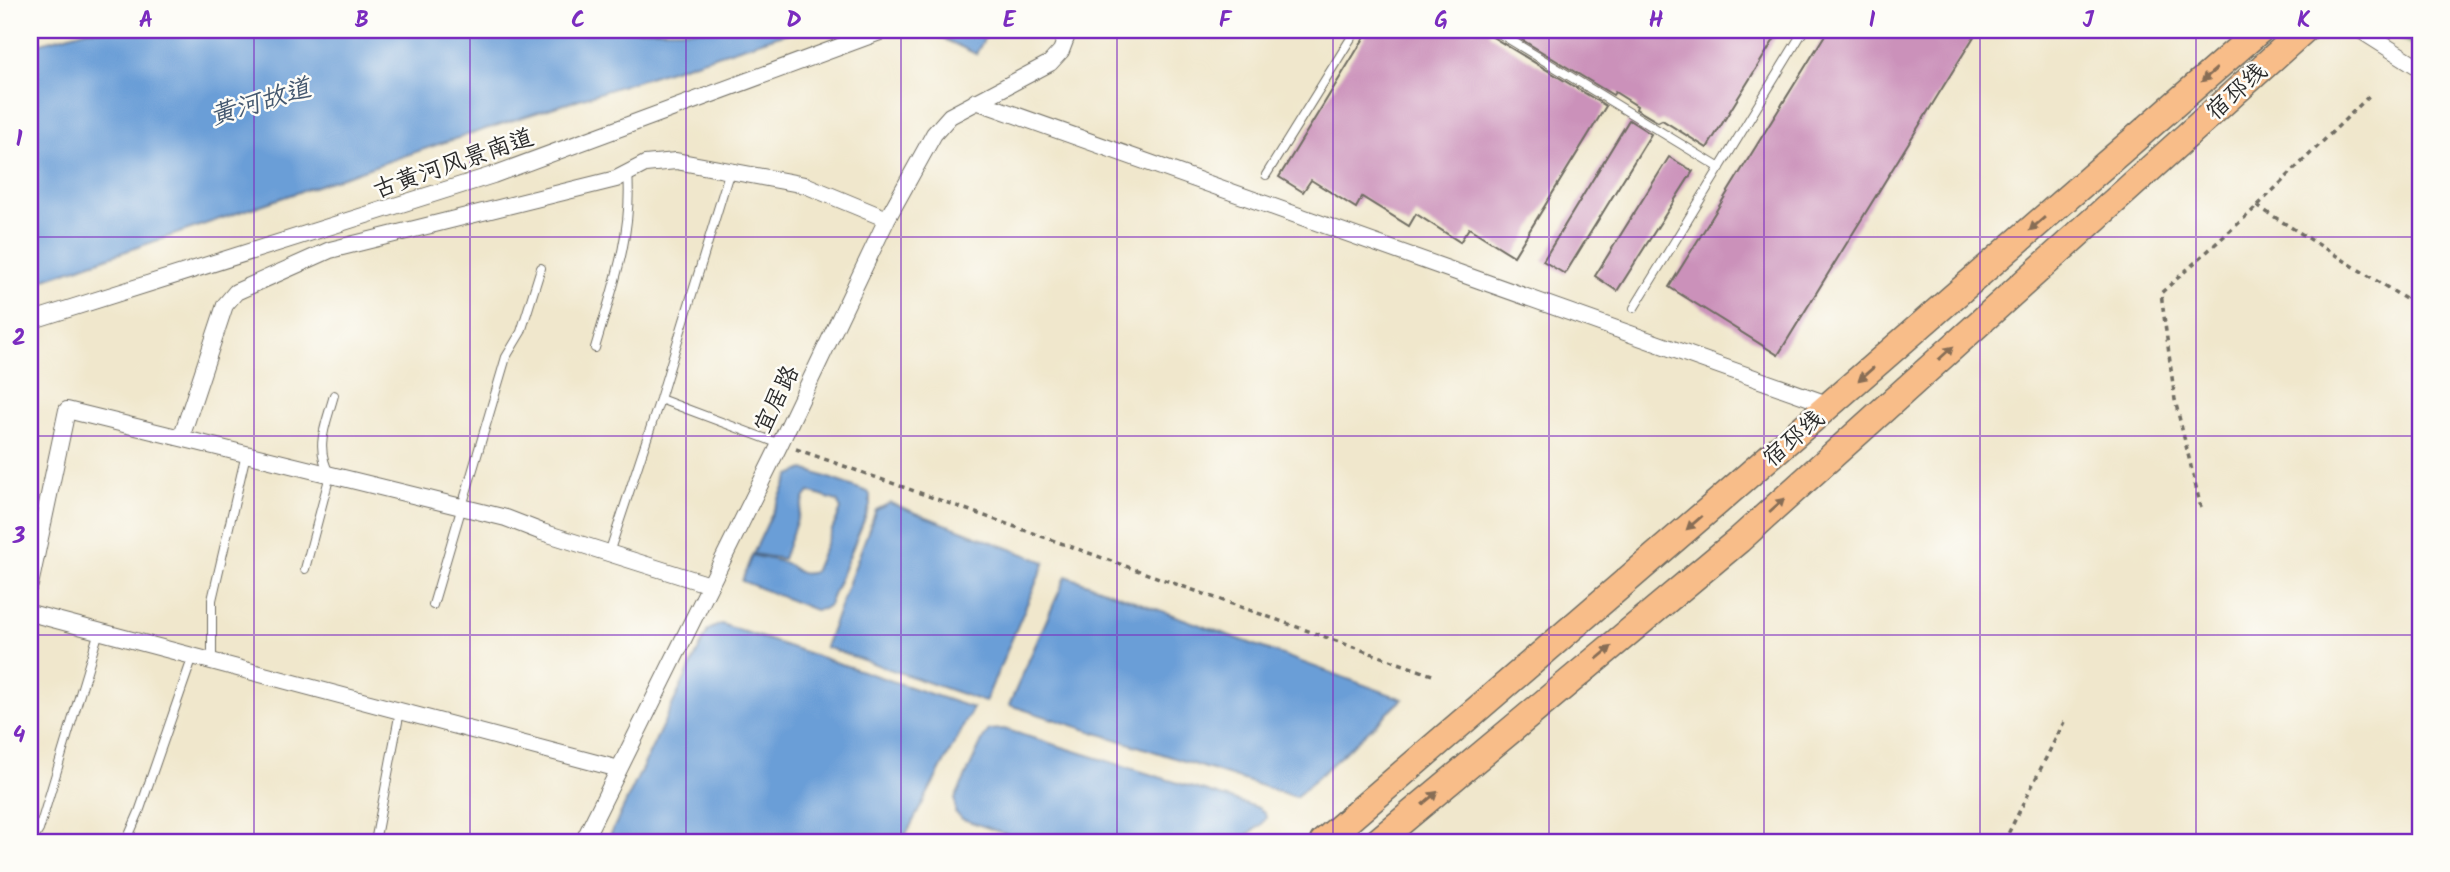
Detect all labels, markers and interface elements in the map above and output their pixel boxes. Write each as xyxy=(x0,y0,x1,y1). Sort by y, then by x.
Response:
text: A xyxy=(139,3,153,39)
text: B xyxy=(355,3,369,39)
text: C xyxy=(571,3,585,39)
text: D xyxy=(786,3,802,39)
text: E xyxy=(1003,3,1017,39)
text: F xyxy=(1219,3,1233,39)
text: G xyxy=(1434,3,1448,39)
text: H xyxy=(1649,3,1664,39)
text: I xyxy=(1868,3,1876,39)
text: J xyxy=(2082,3,2094,39)
text: K xyxy=(2297,3,2311,39)
street label: 宿邳线 xyxy=(2197,54,2277,131)
water label: 黄河故道 xyxy=(205,67,318,138)
one-way arrow xyxy=(2200,67,2217,82)
street label: 古黄河风景南道 xyxy=(368,119,539,210)
text: 1 xyxy=(16,122,23,158)
one-way arrow xyxy=(2028,216,2046,232)
text: 2 xyxy=(12,321,26,357)
one-way arrow xyxy=(1937,345,1954,361)
street label: 宜居路 xyxy=(744,359,811,441)
one-way arrow xyxy=(1857,366,1875,382)
street label: 宿邳线 xyxy=(1754,401,1834,477)
one-way arrow xyxy=(1769,498,1786,513)
one-way arrow xyxy=(1685,515,1703,531)
text: 3 xyxy=(12,519,26,555)
one-way arrow xyxy=(1595,645,1613,660)
text: 4 xyxy=(13,718,26,754)
one-way arrow xyxy=(1420,791,1438,806)

